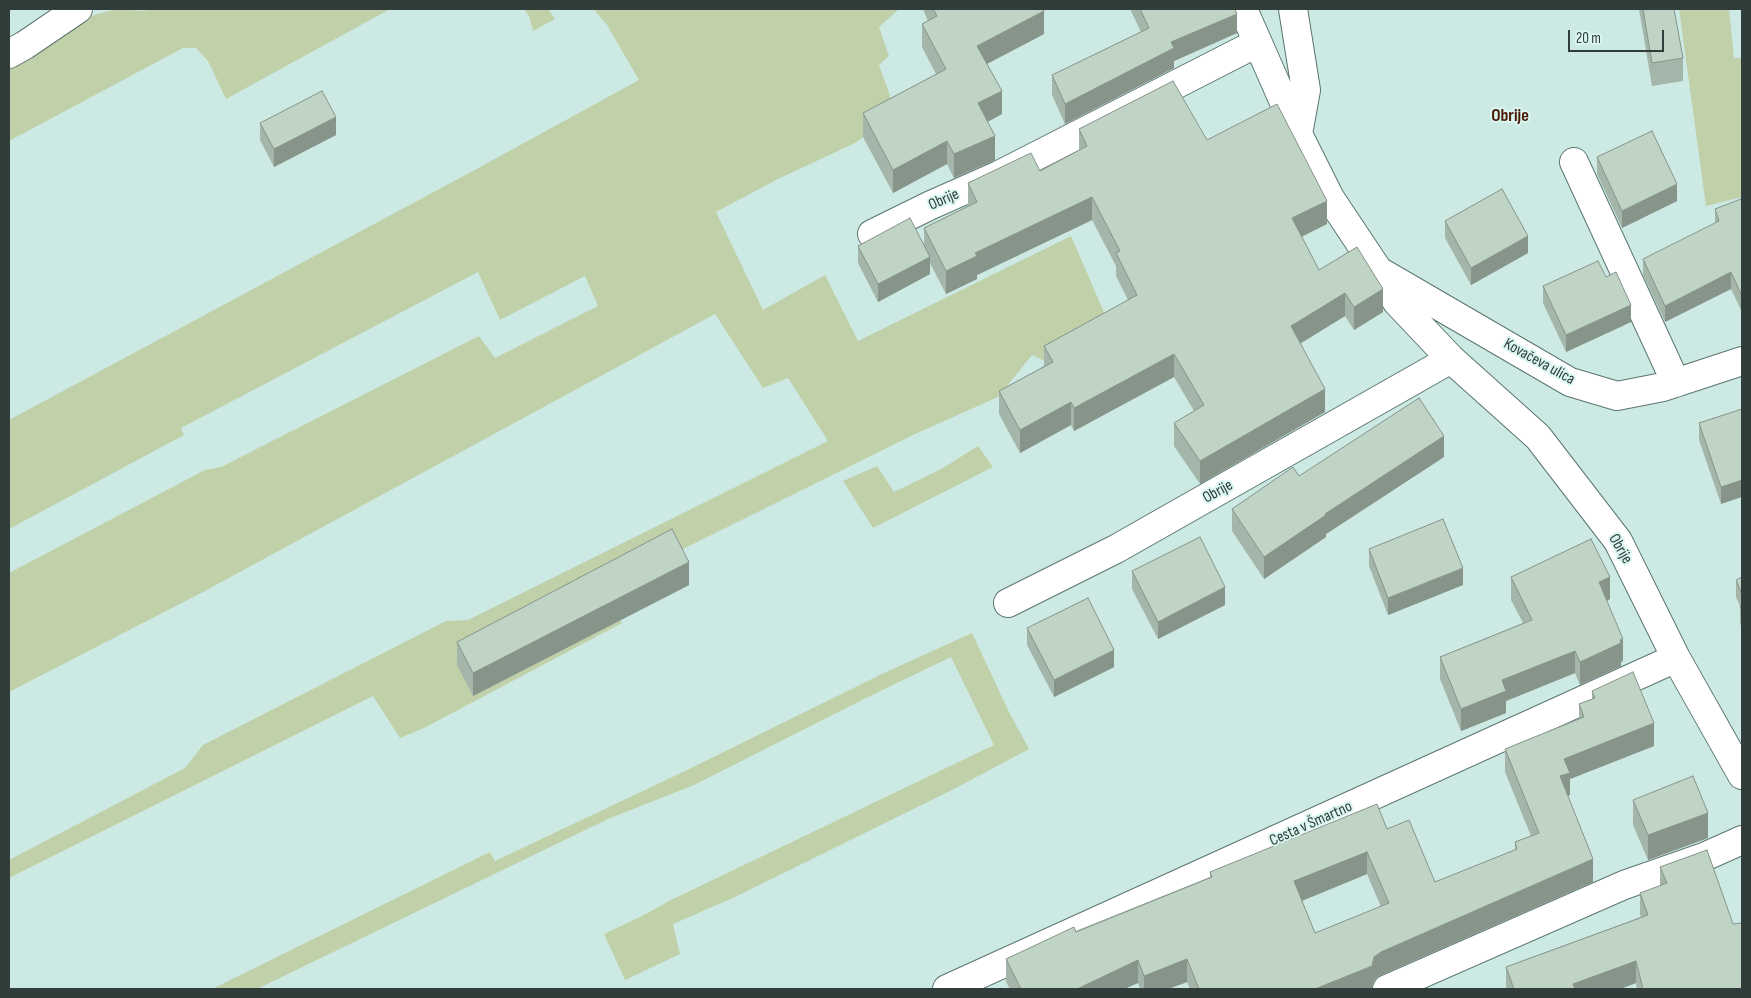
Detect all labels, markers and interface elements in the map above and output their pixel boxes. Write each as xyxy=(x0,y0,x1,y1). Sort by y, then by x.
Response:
scale bar xyxy=(1571,20,1667,52)
text: 20 m xyxy=(1576,29,1601,48)
district label: Obrije xyxy=(1491,105,1529,127)
street label: Obrije xyxy=(926,185,962,215)
street label: Kovačeva ulica xyxy=(1500,335,1578,389)
street label: Obrije xyxy=(1200,476,1236,508)
street label: Obrije xyxy=(1604,531,1636,567)
street label: Cesta v Šmartno xyxy=(1267,797,1355,851)

